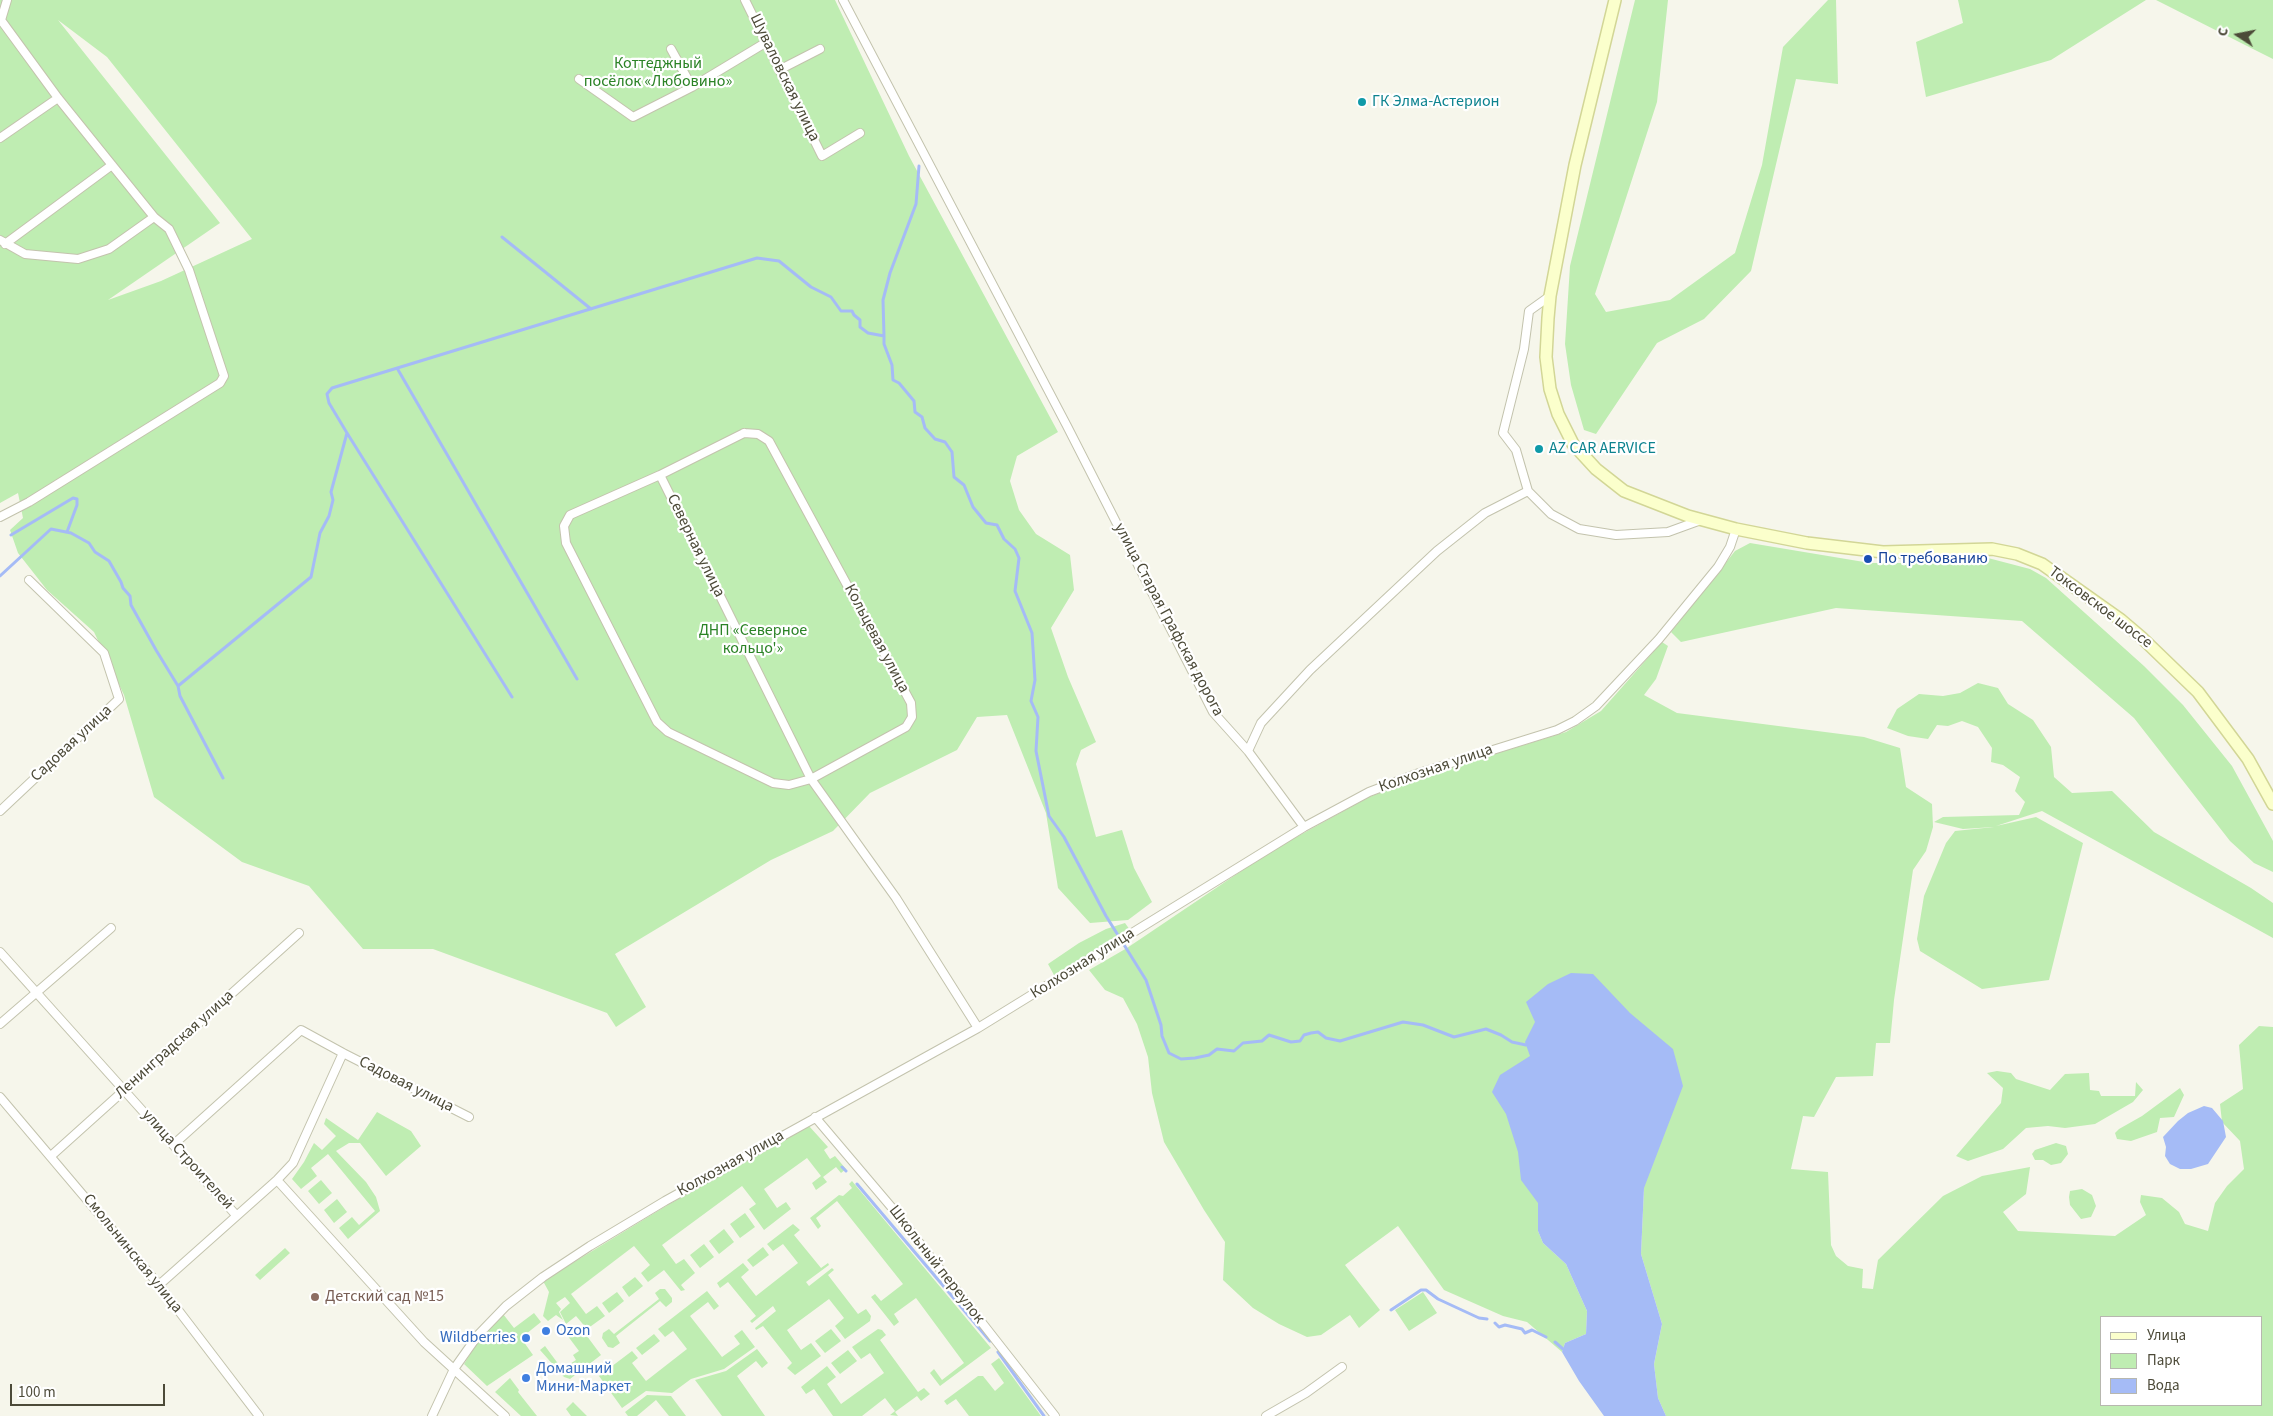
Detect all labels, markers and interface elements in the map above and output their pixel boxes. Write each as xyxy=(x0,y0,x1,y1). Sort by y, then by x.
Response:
north arrow xyxy=(2213,10,2263,60)
street label: Шуваловская улица xyxy=(745,11,823,145)
text: С xyxy=(2213,26,2234,38)
park label: Коттеджный посёлок «Любовино» xyxy=(584,54,732,92)
place label: ГК Элма-Астерион xyxy=(1372,92,1500,112)
marker: ГК Элма-Астерион xyxy=(1356,96,1368,108)
place label: AZ CAR AERVICE xyxy=(1549,439,1656,459)
marker: AZ CAR AERVICE xyxy=(1533,443,1545,455)
street label: Северная улица xyxy=(662,491,728,601)
street label: улица Старая Графская дорога xyxy=(1109,520,1227,720)
place label: По требованию xyxy=(1878,549,1988,569)
marker: По требованию xyxy=(1862,553,1874,565)
street label: Токсовское шоссе xyxy=(2044,563,2156,653)
street label: Кольцевая улица xyxy=(839,581,913,697)
park label: ДНП «Северное кольцо'» xyxy=(699,621,807,659)
street label: Садовая улица xyxy=(27,702,117,786)
street label: Колхозная улица xyxy=(1376,741,1496,797)
street label: Колхозная улица xyxy=(1027,924,1139,1004)
street label: Ленинградская улица xyxy=(112,987,238,1103)
street label: Садовая улица xyxy=(355,1053,457,1117)
street label: улица Строителей xyxy=(137,1106,237,1214)
street label: Колхозная улица xyxy=(674,1127,788,1201)
street label: Смольнинская улица xyxy=(78,1191,186,1317)
street label: Школьный переулок xyxy=(884,1202,988,1328)
place label: Детский сад №15 xyxy=(325,1287,444,1307)
marker: Детский сад №15 xyxy=(309,1291,321,1303)
legend xyxy=(2100,1316,2263,1406)
place label: Ozon xyxy=(556,1321,591,1341)
marker: Ozon xyxy=(540,1325,552,1337)
text: Улица xyxy=(2147,1325,2186,1346)
place label: Wildberries xyxy=(440,1328,516,1348)
marker: Wildberries xyxy=(520,1332,532,1344)
text: Парк xyxy=(2147,1350,2180,1371)
place label: Домашний Мини-Маркет xyxy=(536,1359,631,1397)
marker: Домашний Мини-Маркет xyxy=(520,1372,532,1384)
scale bar xyxy=(12,1374,168,1406)
text: Вода xyxy=(2147,1375,2180,1396)
text: 100 m xyxy=(18,1382,56,1403)

